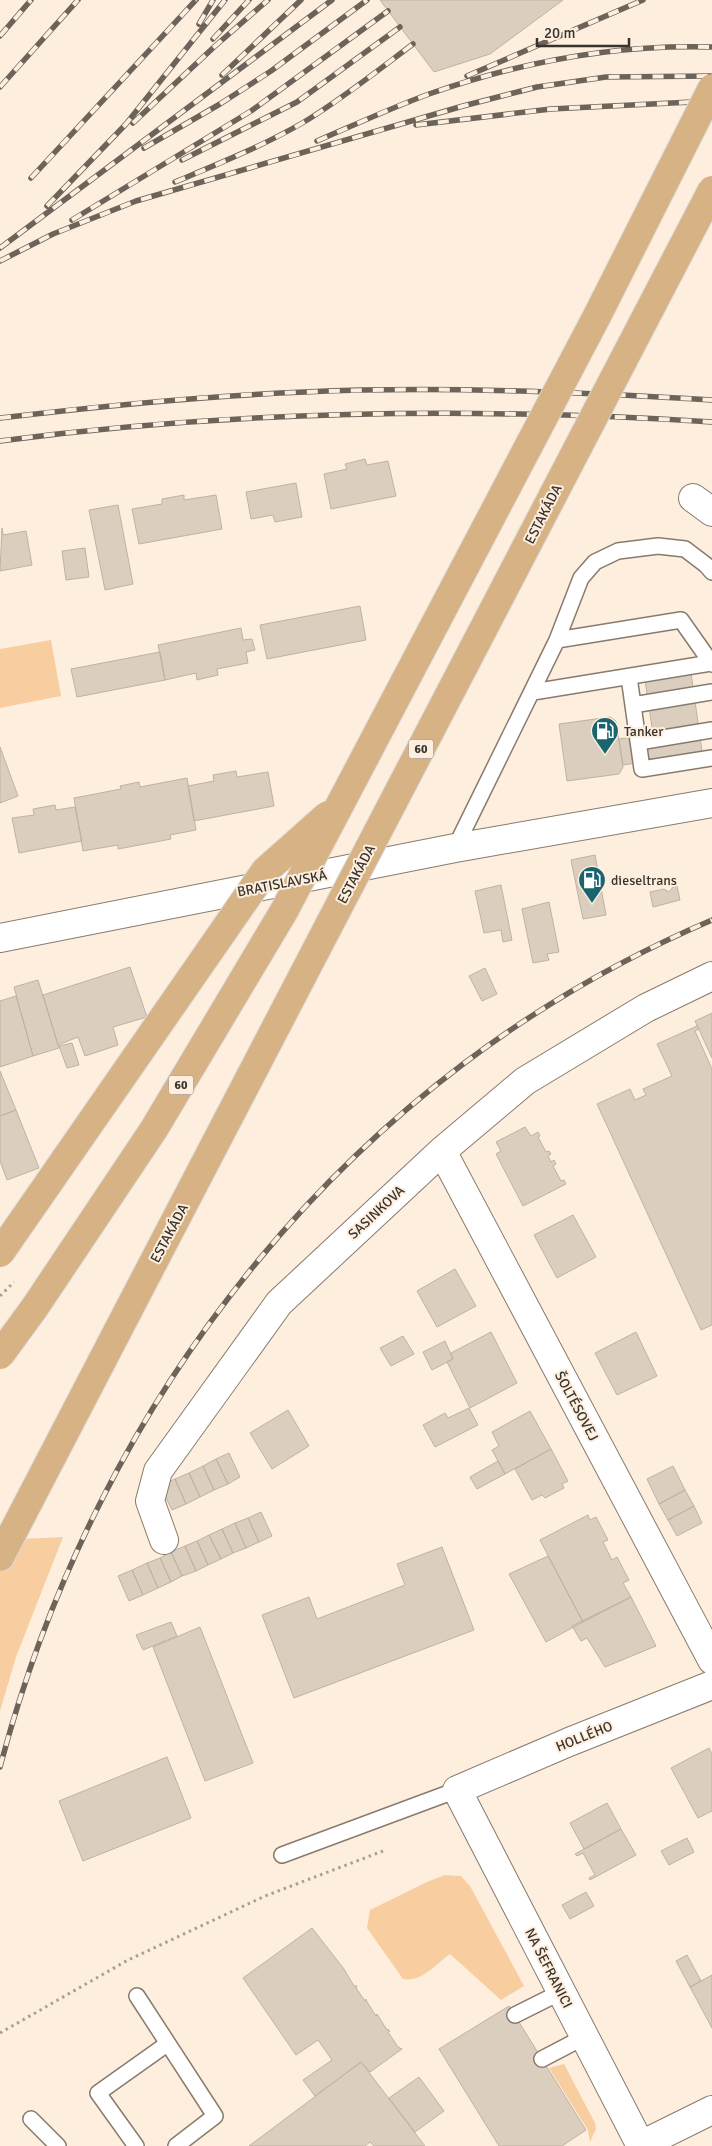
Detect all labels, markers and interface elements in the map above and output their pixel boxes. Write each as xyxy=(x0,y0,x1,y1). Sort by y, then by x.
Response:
scale bar xyxy=(537,15,630,47)
text: 20 m xyxy=(544,24,575,42)
street label: ESTAKÁDA xyxy=(521,481,566,547)
fuel station icon: Tanker xyxy=(590,716,620,755)
place label: Tanker xyxy=(624,723,664,740)
road number: 60 xyxy=(408,740,434,759)
street label: ESTAKÁDA xyxy=(334,841,379,907)
fuel station icon: dieseltrans xyxy=(577,865,607,904)
street label: BRATISLAVSKÁ xyxy=(236,866,329,901)
place label: dieseltrans xyxy=(611,872,677,889)
road number: 60 xyxy=(168,1076,194,1094)
street label: SASINKOVA xyxy=(345,1182,408,1243)
street label: ESTAKÁDA xyxy=(147,1200,192,1266)
street label: ŠOLTÉSOVEJ xyxy=(551,1368,602,1444)
street label: HOLLÉHO xyxy=(553,1717,615,1756)
street label: NA ŠEFRANICI xyxy=(521,1925,576,2011)

